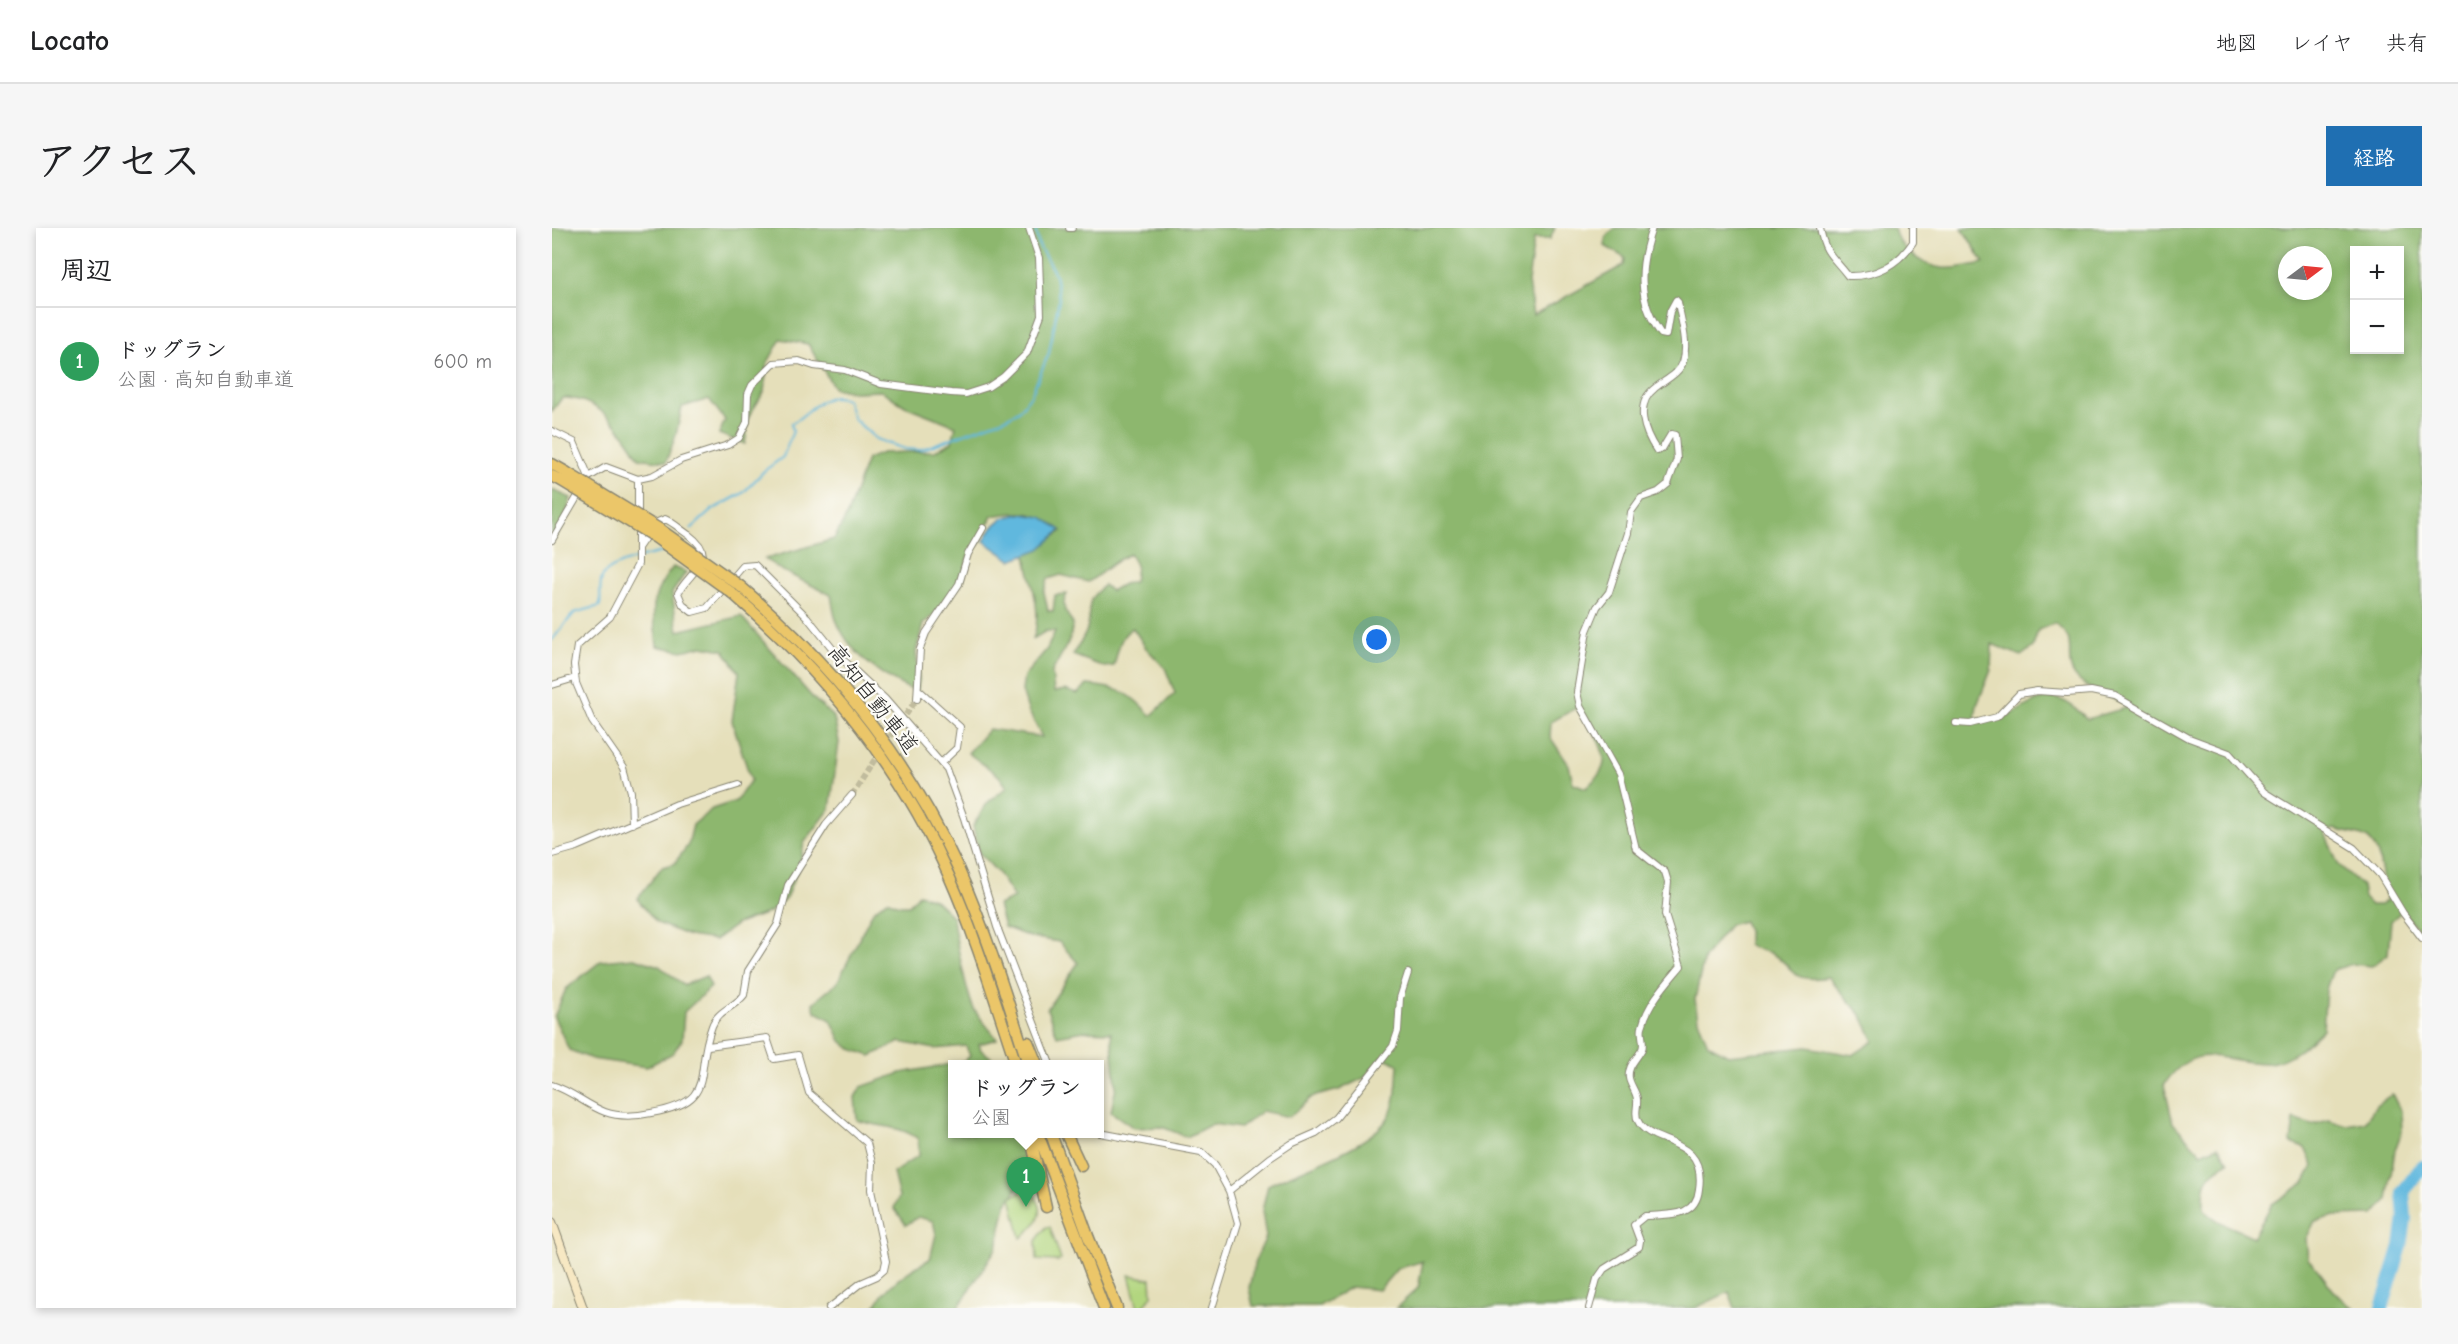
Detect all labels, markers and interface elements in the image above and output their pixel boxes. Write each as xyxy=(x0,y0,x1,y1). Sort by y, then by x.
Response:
text: Locato xyxy=(30,25,109,57)
text: 地図 xyxy=(2216,31,2258,55)
text: レイヤ xyxy=(2291,31,2353,55)
text: 共有 xyxy=(2386,31,2428,55)
button: 経路 xyxy=(2326,126,2422,186)
text: アクセス xyxy=(36,137,201,186)
north arrow xyxy=(2278,246,2332,300)
map controls xyxy=(2350,246,2404,354)
button: + xyxy=(2350,246,2404,300)
text: 周辺 xyxy=(60,256,112,286)
button: − xyxy=(2350,300,2404,354)
text: ドッグラン xyxy=(117,337,227,363)
text: 1 xyxy=(76,350,83,373)
text: 600 m xyxy=(434,350,492,373)
text: 公園 · 高知自動車道 xyxy=(117,368,294,391)
your location xyxy=(1362,625,1391,654)
street label: 高知自動車道 xyxy=(822,639,924,759)
popup xyxy=(948,1060,1104,1138)
text: ドッグラン xyxy=(971,1075,1081,1101)
text: 公園 xyxy=(971,1106,1011,1129)
pin: 1 xyxy=(1006,1158,1046,1207)

